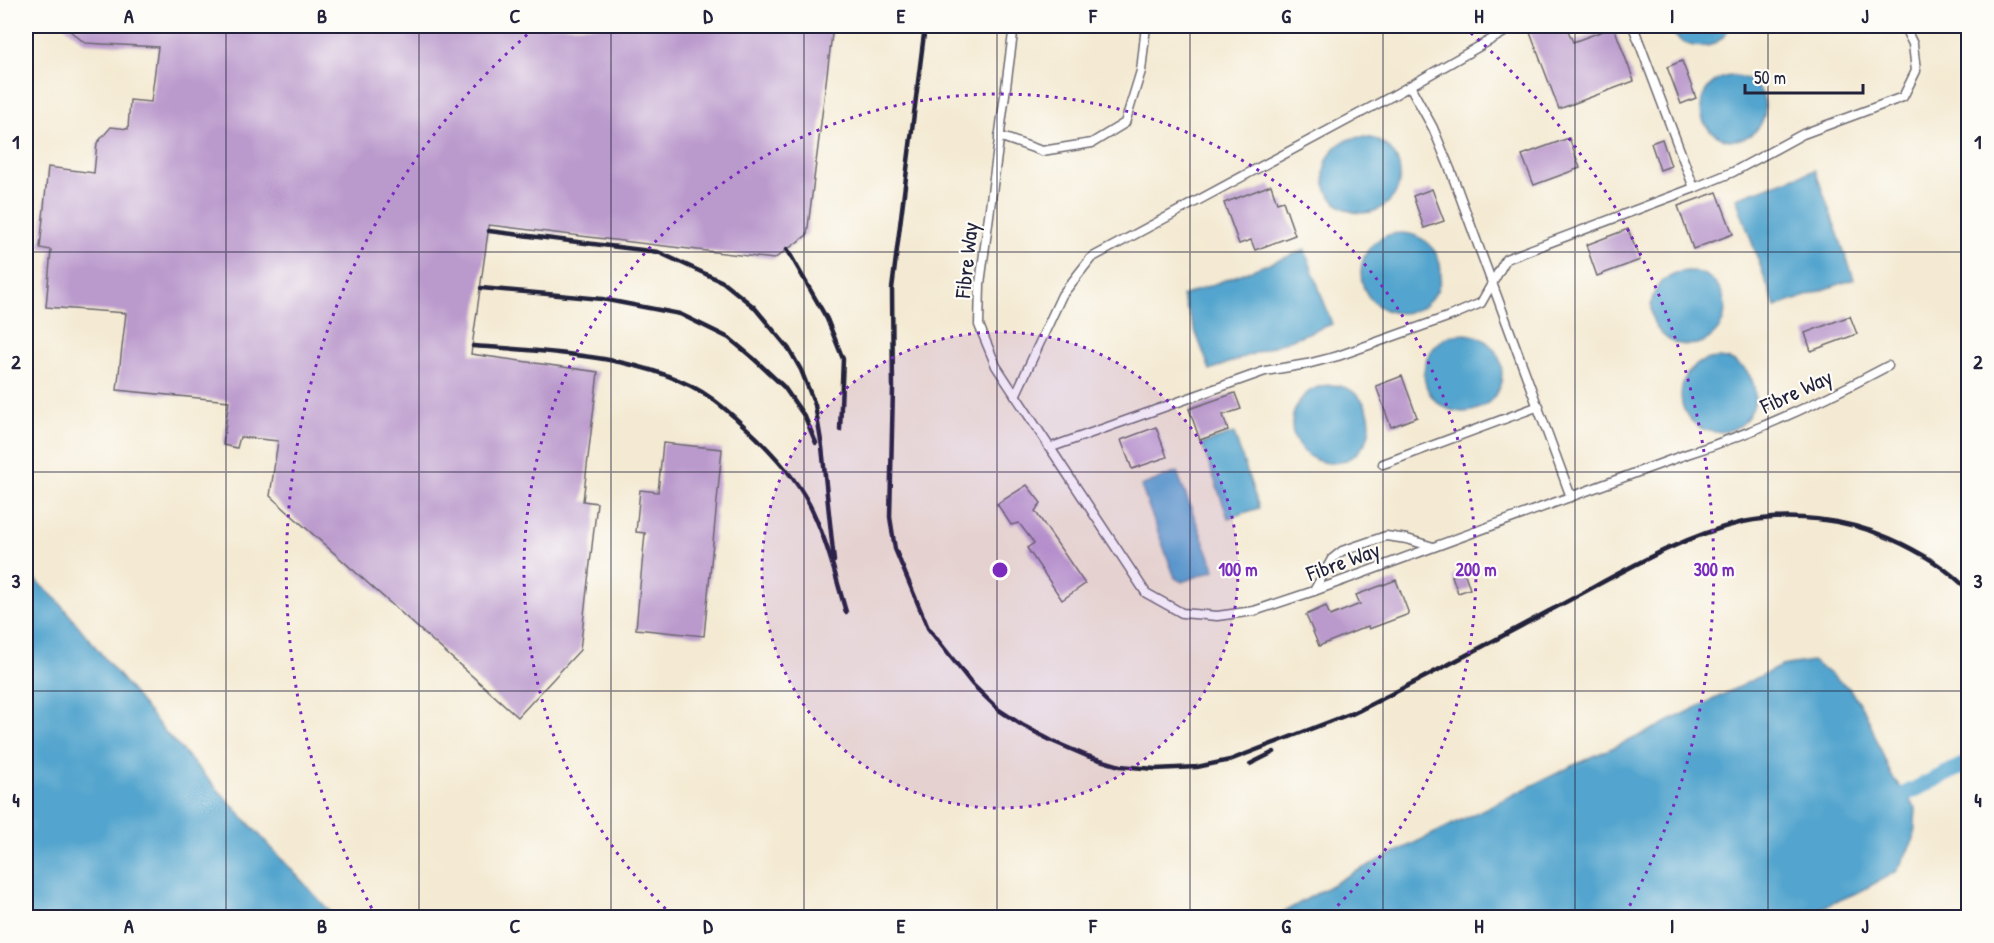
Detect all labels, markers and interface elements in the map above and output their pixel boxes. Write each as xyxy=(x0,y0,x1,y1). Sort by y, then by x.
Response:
text: A xyxy=(124,2,134,29)
text: B xyxy=(317,2,327,29)
text: C xyxy=(510,2,521,29)
text: D xyxy=(703,2,713,29)
text: E xyxy=(897,2,906,29)
text: F xyxy=(1088,2,1098,29)
text: G xyxy=(1281,2,1291,29)
text: H xyxy=(1474,2,1484,29)
text: I xyxy=(1670,2,1674,29)
text: J xyxy=(1861,2,1869,29)
scale bar xyxy=(1745,57,1864,95)
text: 50 m xyxy=(1754,65,1786,90)
text: 1 xyxy=(12,128,20,155)
text: 1 xyxy=(1974,128,1982,155)
street label: Fibre Way xyxy=(947,221,985,300)
text: 2 xyxy=(11,348,21,375)
text: 2 xyxy=(1973,348,1983,375)
street label: Fibre Way xyxy=(1754,361,1837,421)
street label: Fibre Way xyxy=(1301,534,1384,588)
text: 100 m xyxy=(1218,557,1258,582)
text: 200 m xyxy=(1456,557,1496,582)
text: 300 m xyxy=(1694,557,1734,582)
centre of rings xyxy=(990,560,1010,580)
text: 3 xyxy=(12,567,21,594)
text: 3 xyxy=(1974,567,1983,594)
text: 4 xyxy=(12,786,20,813)
text: 4 xyxy=(1974,786,1982,813)
text: A xyxy=(124,912,134,939)
text: B xyxy=(317,912,327,939)
text: C xyxy=(510,912,521,939)
text: D xyxy=(703,912,713,939)
text: E xyxy=(897,912,906,939)
text: F xyxy=(1088,912,1098,939)
text: G xyxy=(1281,912,1291,939)
text: H xyxy=(1474,912,1484,939)
text: I xyxy=(1670,912,1674,939)
text: J xyxy=(1861,912,1869,939)

